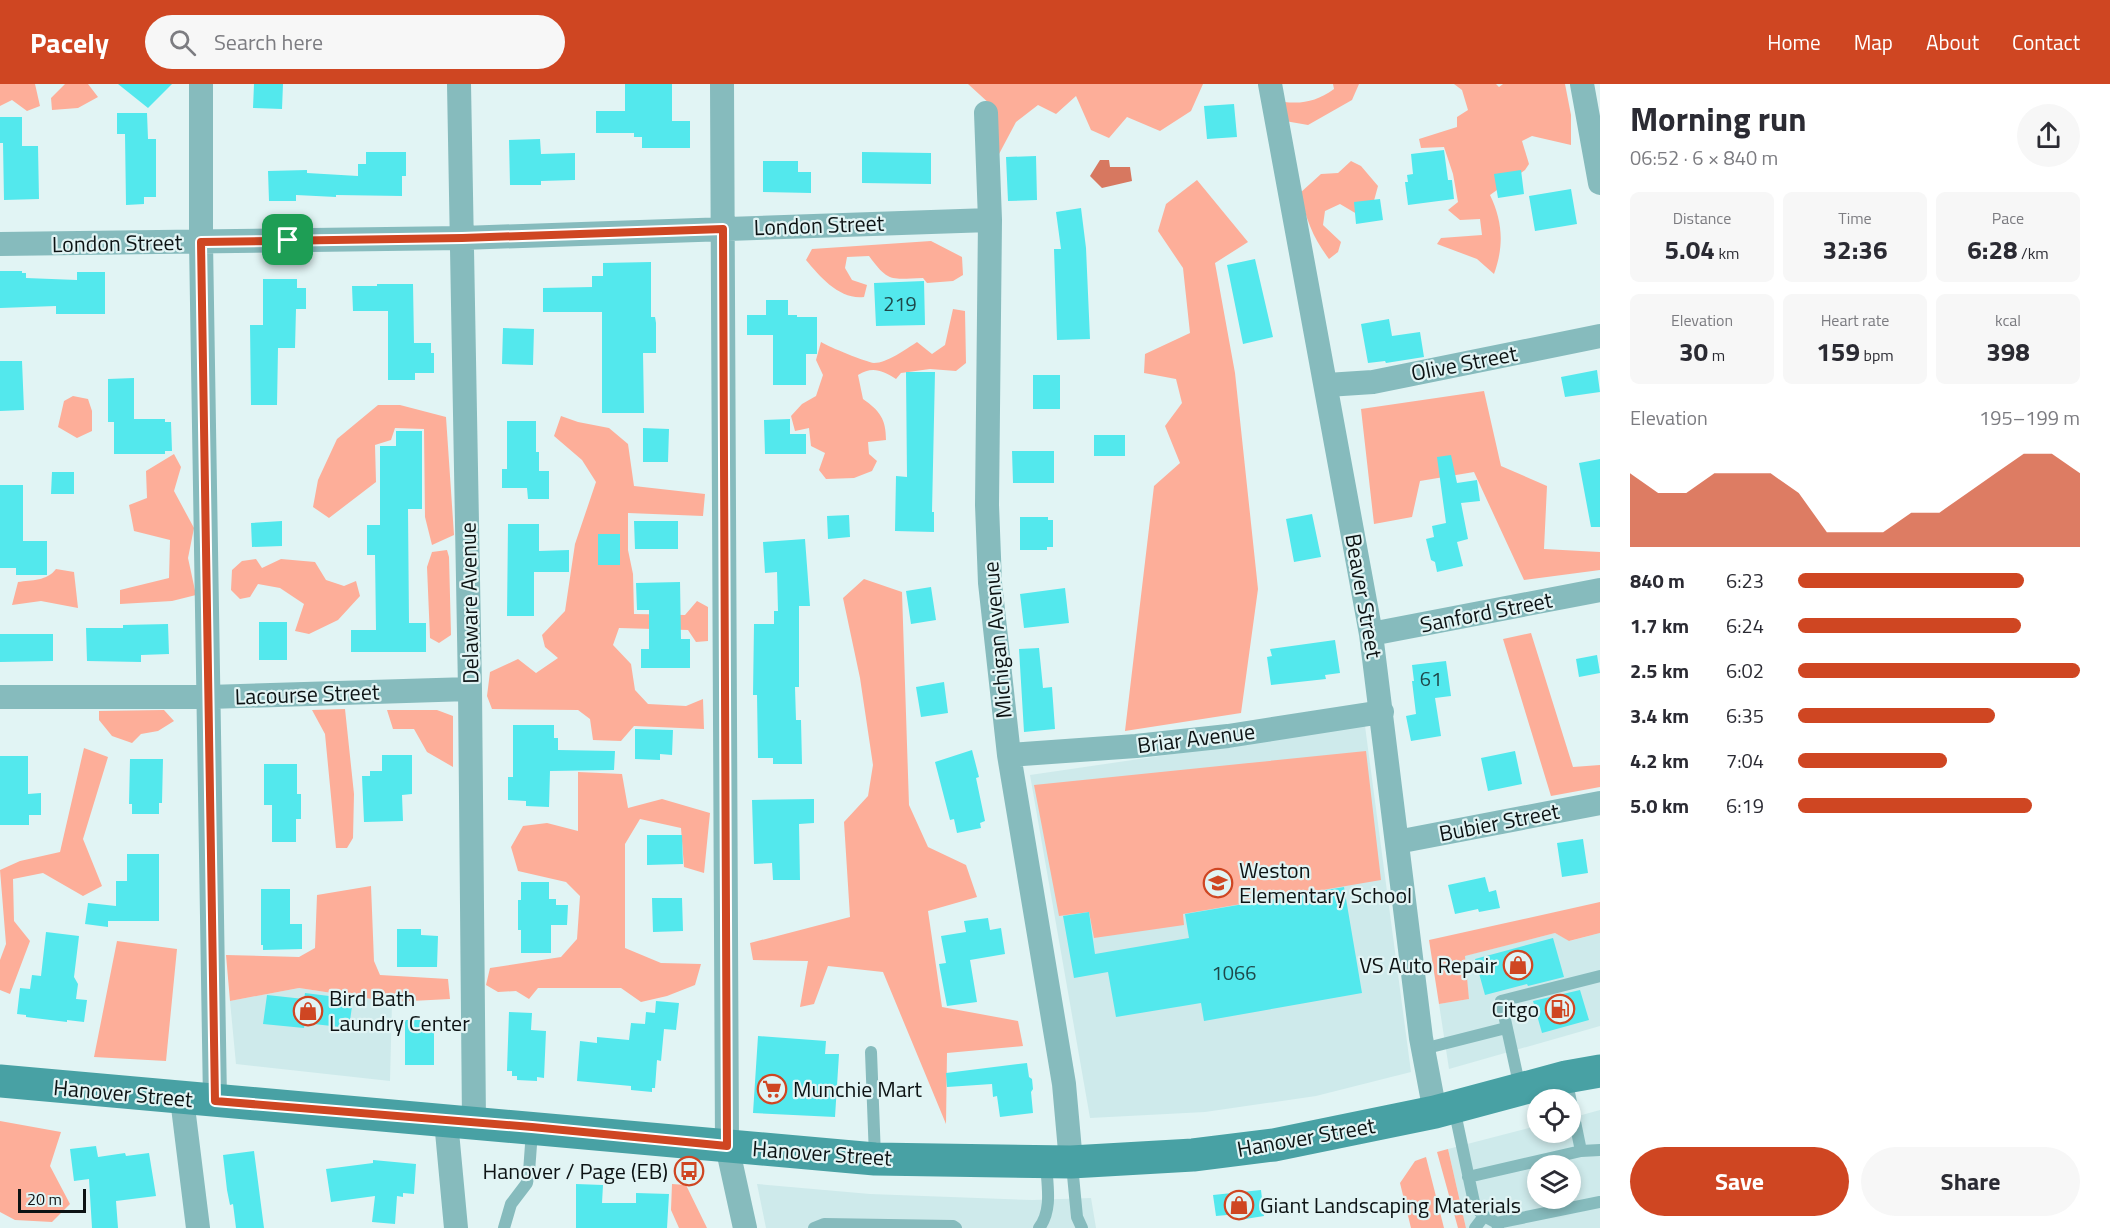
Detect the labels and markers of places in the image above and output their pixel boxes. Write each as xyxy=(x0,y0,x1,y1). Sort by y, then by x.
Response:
pin xyxy=(262,214,313,265)
place label: Weston Elementary School xyxy=(1239,853,1412,912)
school or university icon: Weston Elementary School xyxy=(1202,867,1234,899)
place label: VS Auto Repair xyxy=(1359,948,1497,982)
shop icon: VS Auto Repair xyxy=(1502,949,1534,981)
place label: Bird Bath Laundry Center xyxy=(329,981,470,1040)
place label: Citgo xyxy=(1492,992,1539,1026)
fuel station icon: Citgo xyxy=(1544,993,1576,1025)
shop icon: Bird Bath Laundry Center xyxy=(292,995,324,1027)
place label: Munchie Mart xyxy=(793,1072,922,1106)
supermarket icon: Munchie Mart xyxy=(756,1073,788,1105)
place label: Hanover / Page (EB) xyxy=(482,1154,668,1188)
bus stop icon: Hanover / Page (EB) xyxy=(673,1155,705,1187)
place label: Giant Landscaping Materials xyxy=(1260,1188,1521,1222)
shop icon: Giant Landscaping Materials xyxy=(1223,1189,1255,1221)

